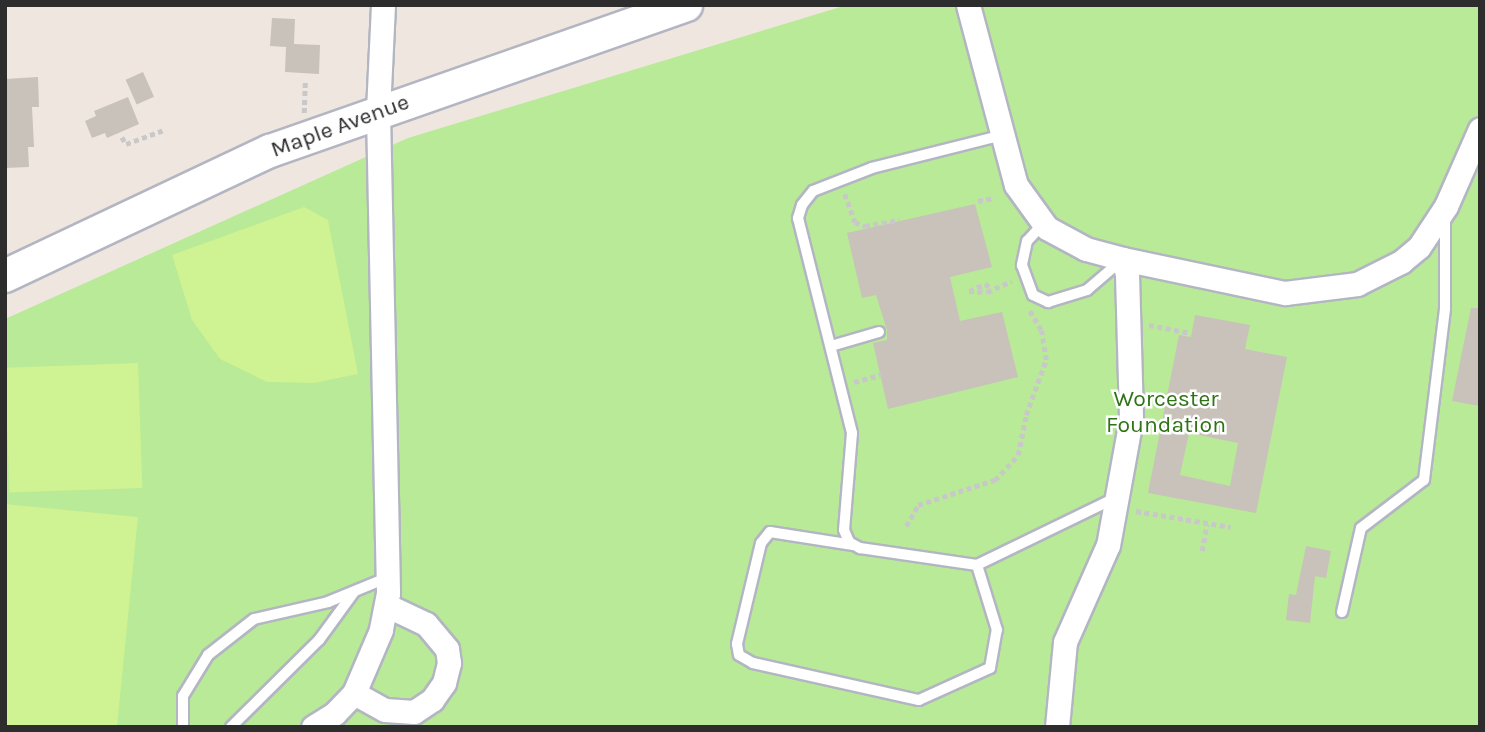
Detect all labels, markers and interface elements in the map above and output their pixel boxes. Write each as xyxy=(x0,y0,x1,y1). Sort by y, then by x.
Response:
street label: Maple Avenue xyxy=(267,88,413,164)
park label: Worcester Foundation xyxy=(1106,385,1226,439)

